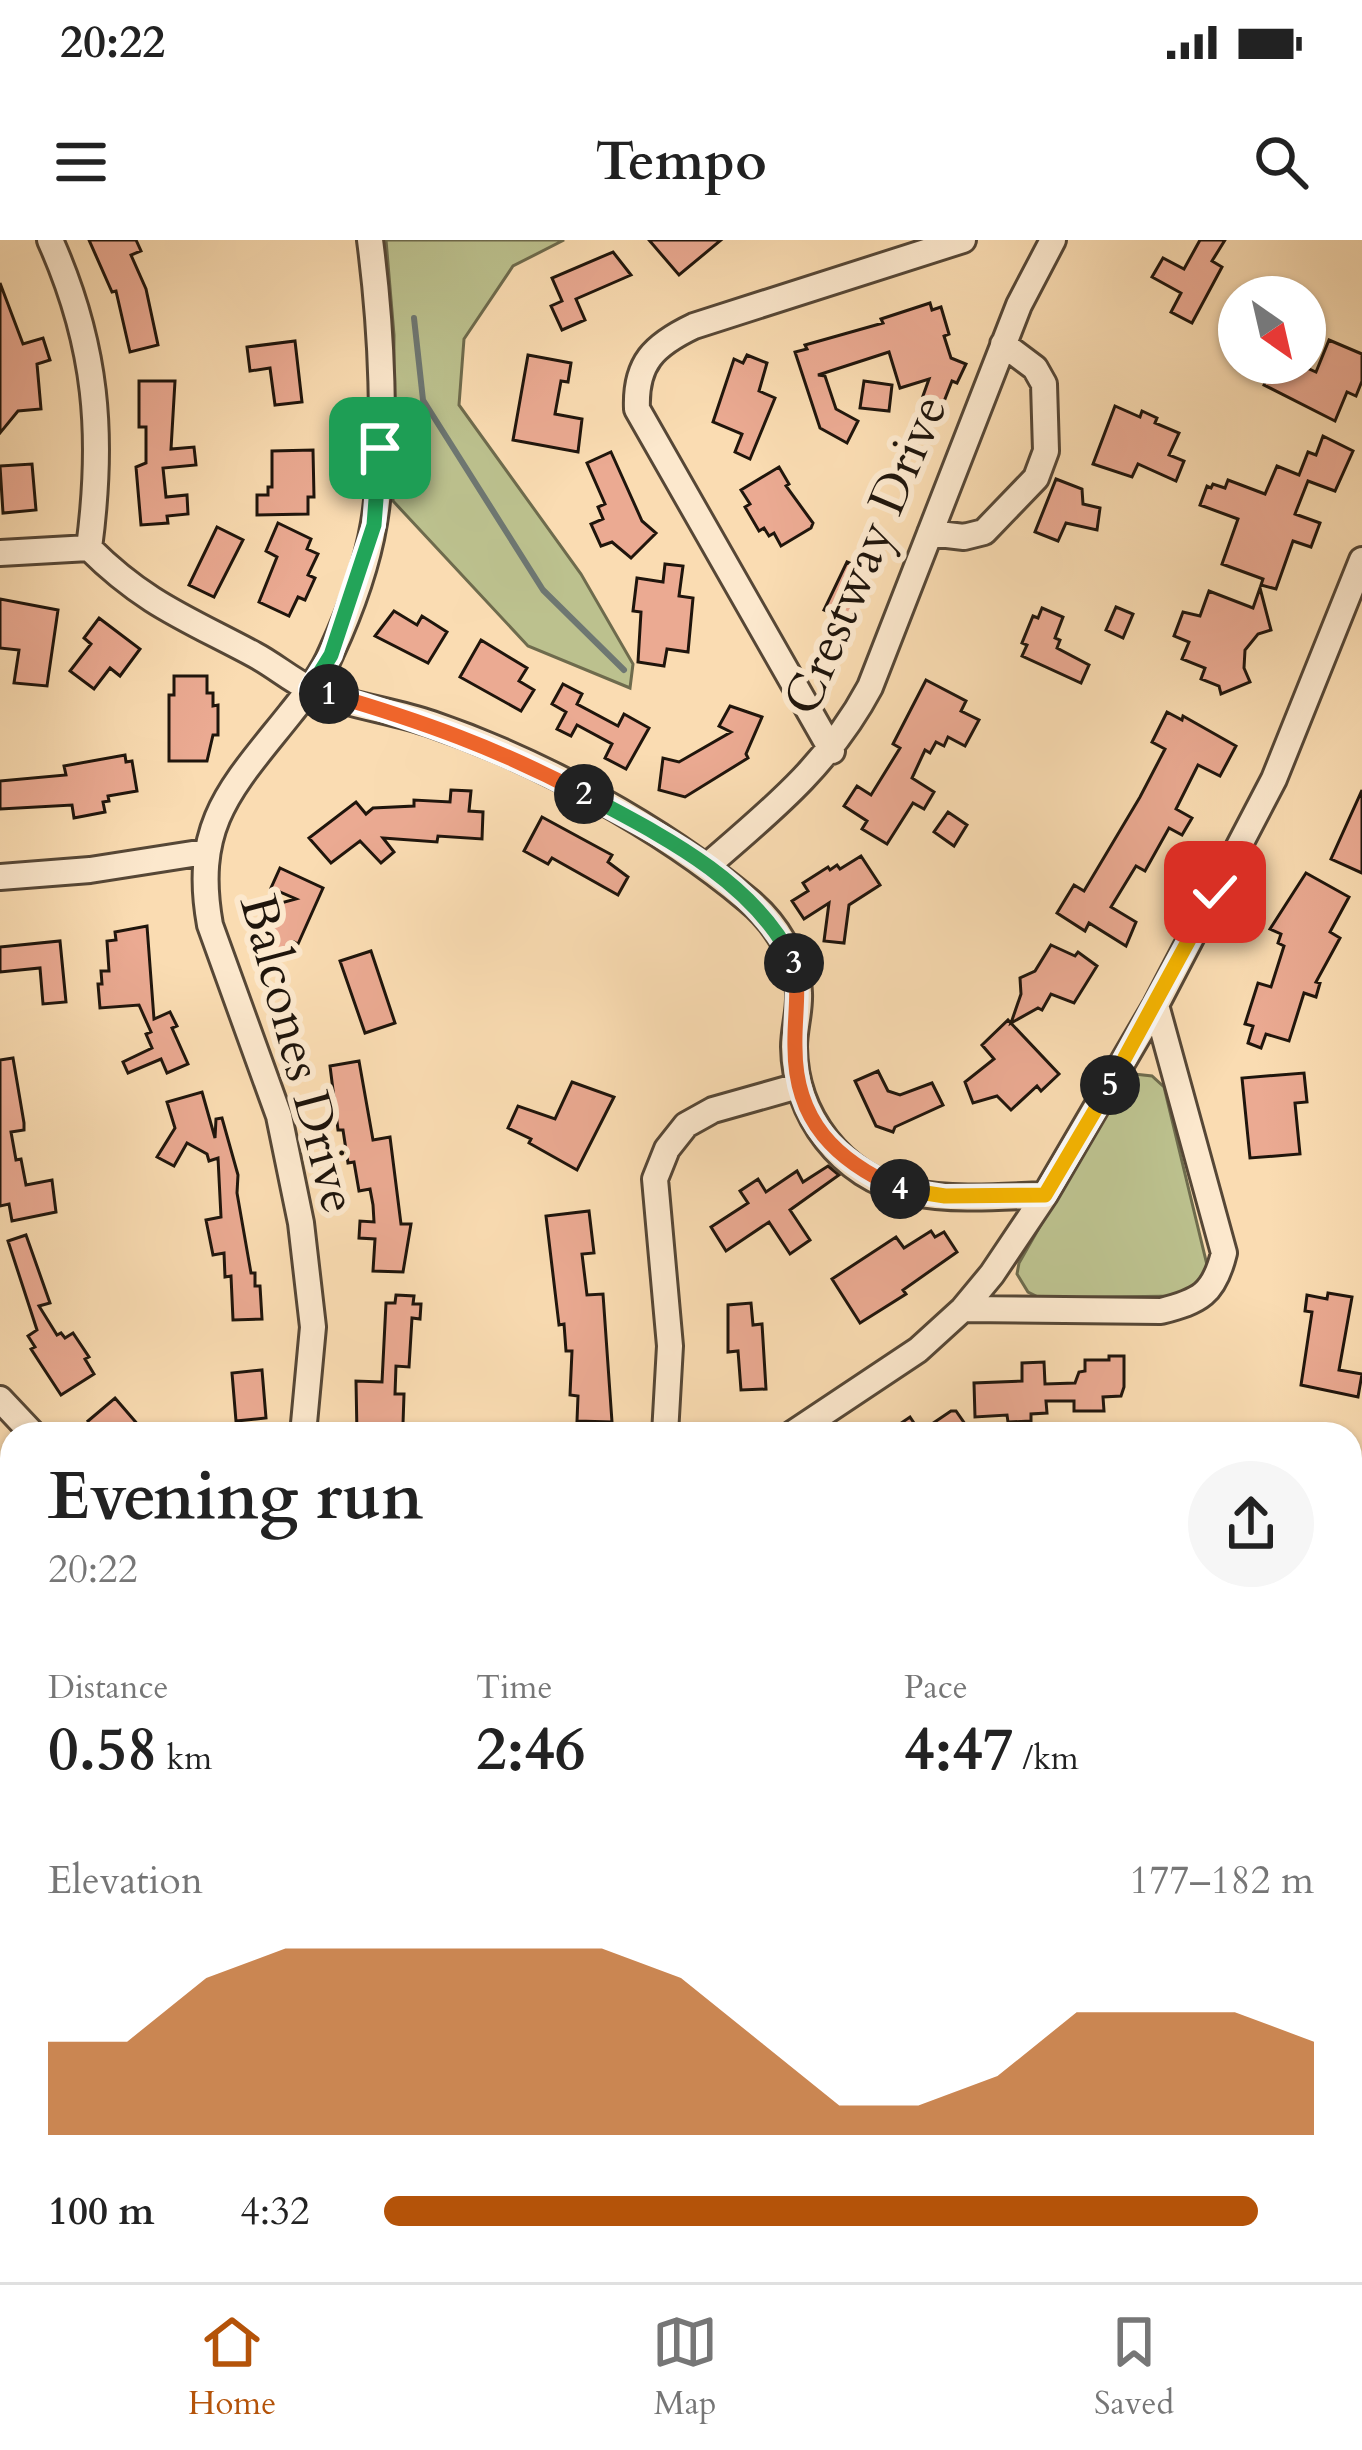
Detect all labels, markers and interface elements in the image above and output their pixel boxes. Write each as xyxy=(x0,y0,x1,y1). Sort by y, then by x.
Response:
text: 20:22 xyxy=(60,12,165,73)
text: Tempo xyxy=(595,126,767,199)
icon: menu xyxy=(48,129,114,195)
icon: search xyxy=(1248,129,1314,195)
north arrow xyxy=(1218,276,1326,384)
map controls xyxy=(1218,276,1326,384)
street label: Crestway Drive xyxy=(767,384,965,726)
pin xyxy=(329,397,431,499)
icon: arrive xyxy=(347,415,413,481)
pin: 1 xyxy=(299,664,359,724)
text: 1 xyxy=(321,671,337,716)
pin: 2 xyxy=(554,764,614,824)
text: 2 xyxy=(576,771,592,816)
pin xyxy=(1164,841,1266,943)
icon: check xyxy=(1182,859,1248,925)
street label: Balcones Drive xyxy=(222,887,374,1221)
pin: 3 xyxy=(764,933,824,993)
text: 3 xyxy=(786,940,802,985)
pin: 5 xyxy=(1080,1055,1140,1115)
text: 5 xyxy=(1102,1062,1118,1107)
pin: 4 xyxy=(870,1159,930,1219)
text: 4 xyxy=(892,1166,908,1211)
text: Evening run xyxy=(48,1453,423,1542)
button: share xyxy=(1188,1461,1314,1587)
text: 20:22 xyxy=(48,1543,138,1596)
text: Distance xyxy=(48,1665,169,1710)
text: Time xyxy=(476,1665,552,1710)
text: Pace xyxy=(904,1665,968,1710)
text: 0.58 xyxy=(48,1710,158,1791)
text: 2:46 xyxy=(476,1710,586,1791)
text: 4:47 xyxy=(904,1710,1014,1791)
text: km xyxy=(158,1736,212,1781)
text: /km xyxy=(1014,1736,1079,1781)
text: Elevation xyxy=(48,1854,203,1907)
text: 177–182 m xyxy=(1129,1854,1314,1907)
text: 100 m xyxy=(48,2185,154,2238)
text: 4:32 xyxy=(240,2185,310,2238)
tab: Home xyxy=(188,2309,276,2426)
tab: Map xyxy=(652,2309,718,2426)
tab: Saved xyxy=(1094,2309,1174,2426)

